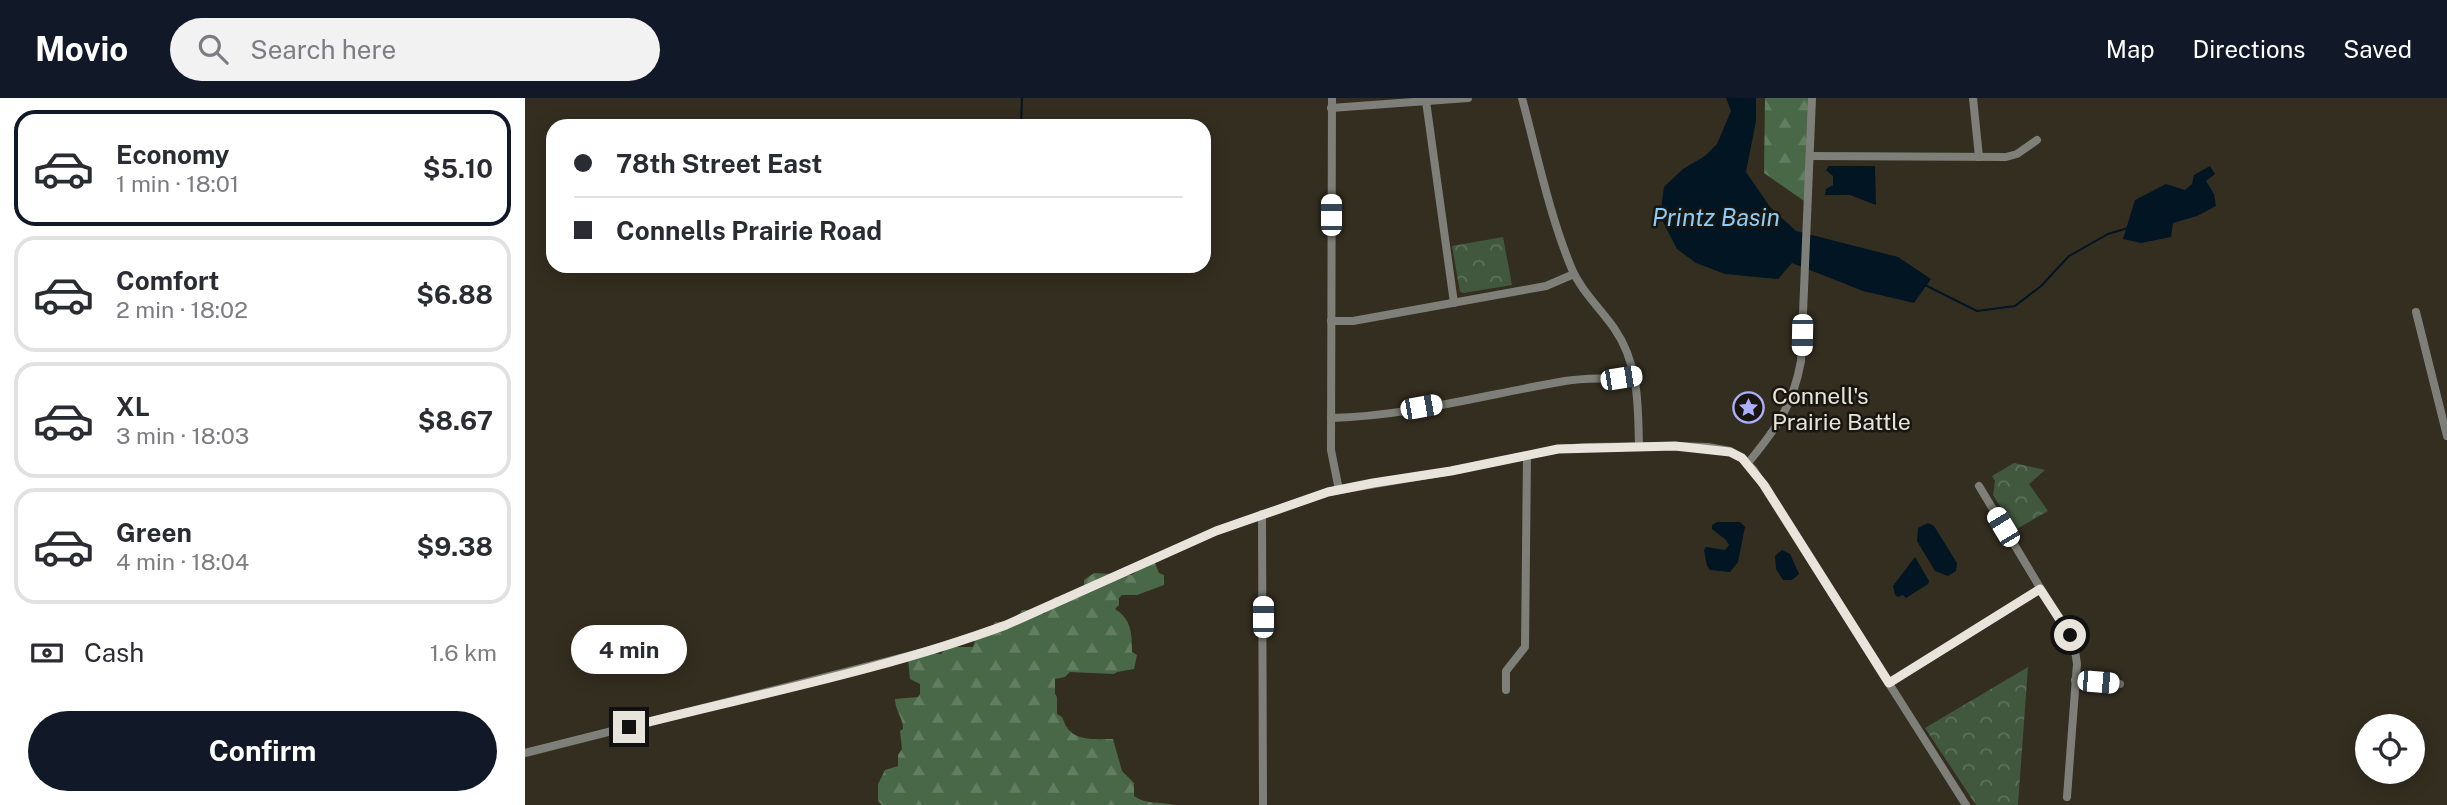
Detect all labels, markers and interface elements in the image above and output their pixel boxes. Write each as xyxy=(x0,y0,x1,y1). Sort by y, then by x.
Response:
search box xyxy=(170,18,660,81)
text: Movio xyxy=(35,30,128,68)
icon: search xyxy=(194,30,232,68)
text: Search here xyxy=(250,34,396,65)
text: Map xyxy=(2106,35,2155,63)
text: Directions xyxy=(2193,35,2305,63)
text: Saved xyxy=(2343,35,2412,63)
icon: car xyxy=(32,137,95,200)
text: Economy xyxy=(116,139,229,170)
text: 78th Street East xyxy=(616,148,822,179)
text: $5.10 xyxy=(423,153,493,184)
text: 1 min · 18:01 xyxy=(116,170,239,197)
car xyxy=(1321,194,1342,236)
water label: Printz Basin xyxy=(1652,203,1780,231)
text: Connells Prairie Road xyxy=(616,215,882,246)
icon: car xyxy=(32,263,95,326)
text: Comfort xyxy=(116,265,219,296)
text: $6.88 xyxy=(416,279,493,310)
text: 2 min · 18:02 xyxy=(116,296,248,323)
car xyxy=(1792,314,1813,356)
car xyxy=(1599,364,1644,392)
place label: Connell's Prairie Battle xyxy=(1772,382,1911,435)
icon: car xyxy=(32,389,95,452)
text: XL xyxy=(116,391,150,422)
place icon: Connell's Prairie Battle xyxy=(1732,391,1766,425)
car xyxy=(1399,393,1444,421)
text: $8.67 xyxy=(418,405,493,436)
text: 3 min · 18:03 xyxy=(116,422,249,449)
car xyxy=(1984,504,2023,550)
icon: car xyxy=(32,515,95,578)
text: Green xyxy=(116,517,192,548)
text: $9.38 xyxy=(417,531,493,562)
text: 4 min · 18:04 xyxy=(116,548,249,575)
car xyxy=(1253,596,1274,638)
route start xyxy=(2054,619,2086,651)
callout: 4 min xyxy=(571,626,687,674)
icon: cash xyxy=(28,634,66,672)
text: 4 min xyxy=(599,636,659,663)
text: Cash xyxy=(84,637,144,668)
text: 1.6 km xyxy=(430,639,497,666)
car xyxy=(2077,670,2120,694)
button: Confirm xyxy=(28,711,497,791)
route end xyxy=(613,711,645,743)
map controls xyxy=(2355,714,2425,784)
button: locate xyxy=(2355,714,2425,784)

